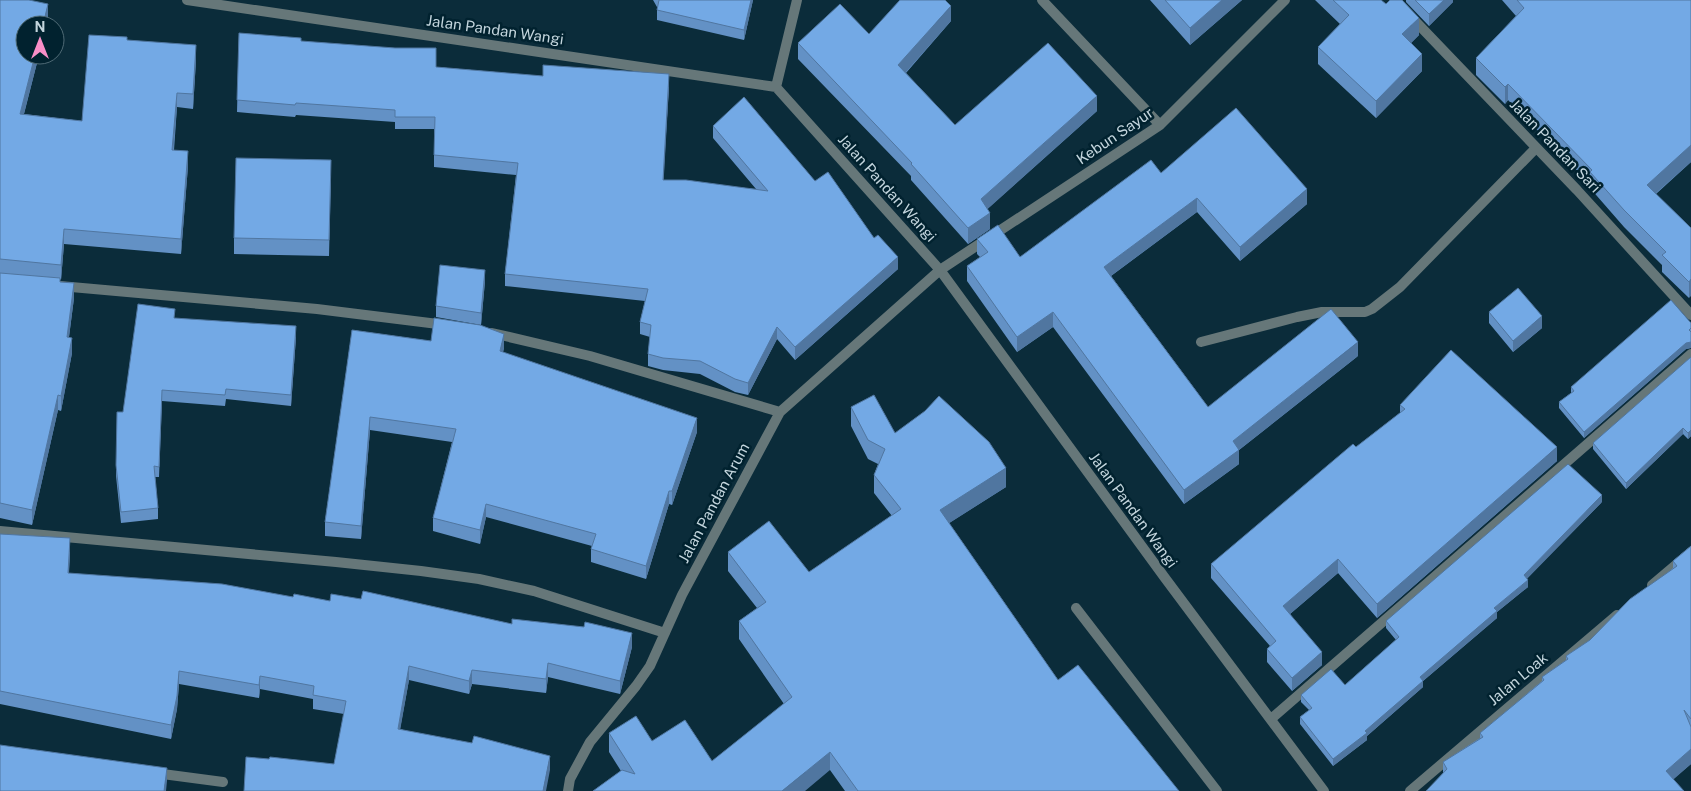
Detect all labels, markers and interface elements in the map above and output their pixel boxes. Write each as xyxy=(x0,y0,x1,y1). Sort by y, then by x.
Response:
street label: Jalan Pandan Wangi xyxy=(425,11,565,48)
north arrow xyxy=(15,15,65,65)
text: N xyxy=(35,19,45,35)
street label: Jalan Pandan Sari xyxy=(1507,96,1604,196)
street label: Kebun Sayur xyxy=(1073,104,1157,168)
street label: Jalan Pandan Wangi xyxy=(835,131,940,245)
street label: Jalan Pandan Arum xyxy=(675,440,752,566)
street label: Jalan Pandan Wangi xyxy=(1086,449,1181,571)
street label: Jalan Loak xyxy=(1484,649,1551,708)

